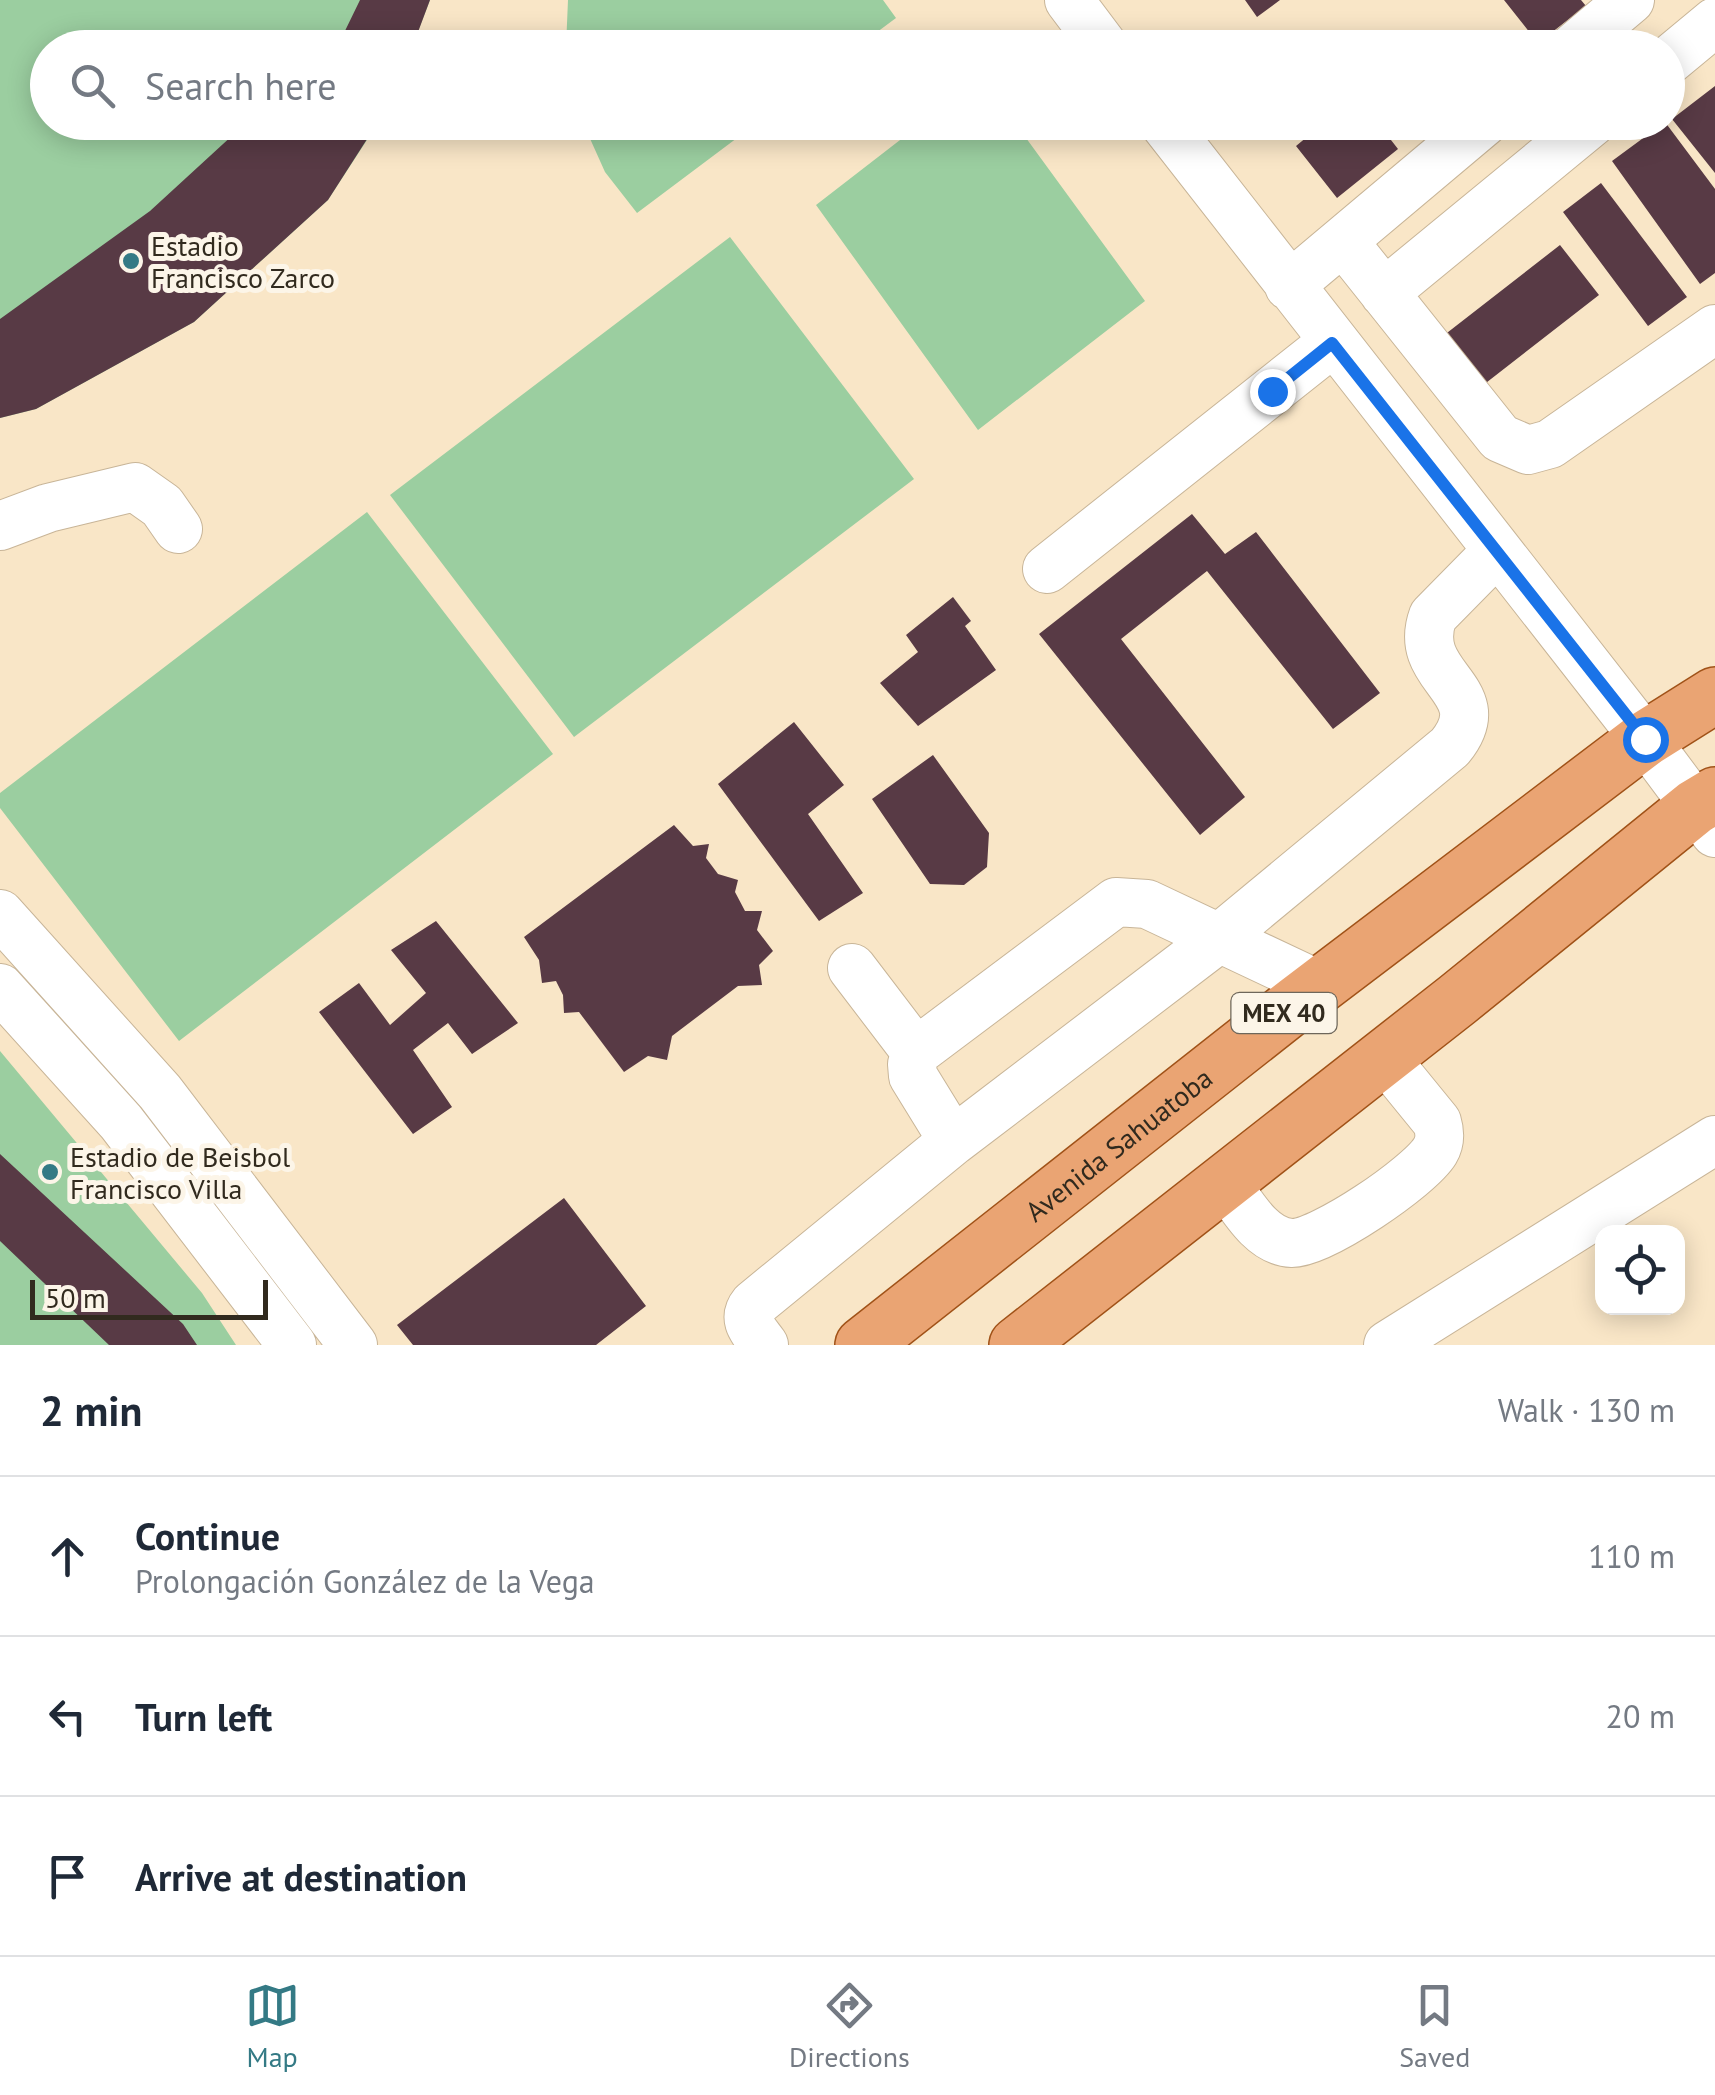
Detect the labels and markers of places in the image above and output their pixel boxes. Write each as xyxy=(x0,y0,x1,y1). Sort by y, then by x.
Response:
place label: Estadio Francisco Zarco xyxy=(151,227,335,296)
marker: Estadio Francisco Zarco xyxy=(120,250,142,272)
place label: Estadio de Beisbol Francisco Villa xyxy=(70,1138,290,1207)
marker: Estadio de Beisbol Francisco Villa xyxy=(39,1161,61,1183)

